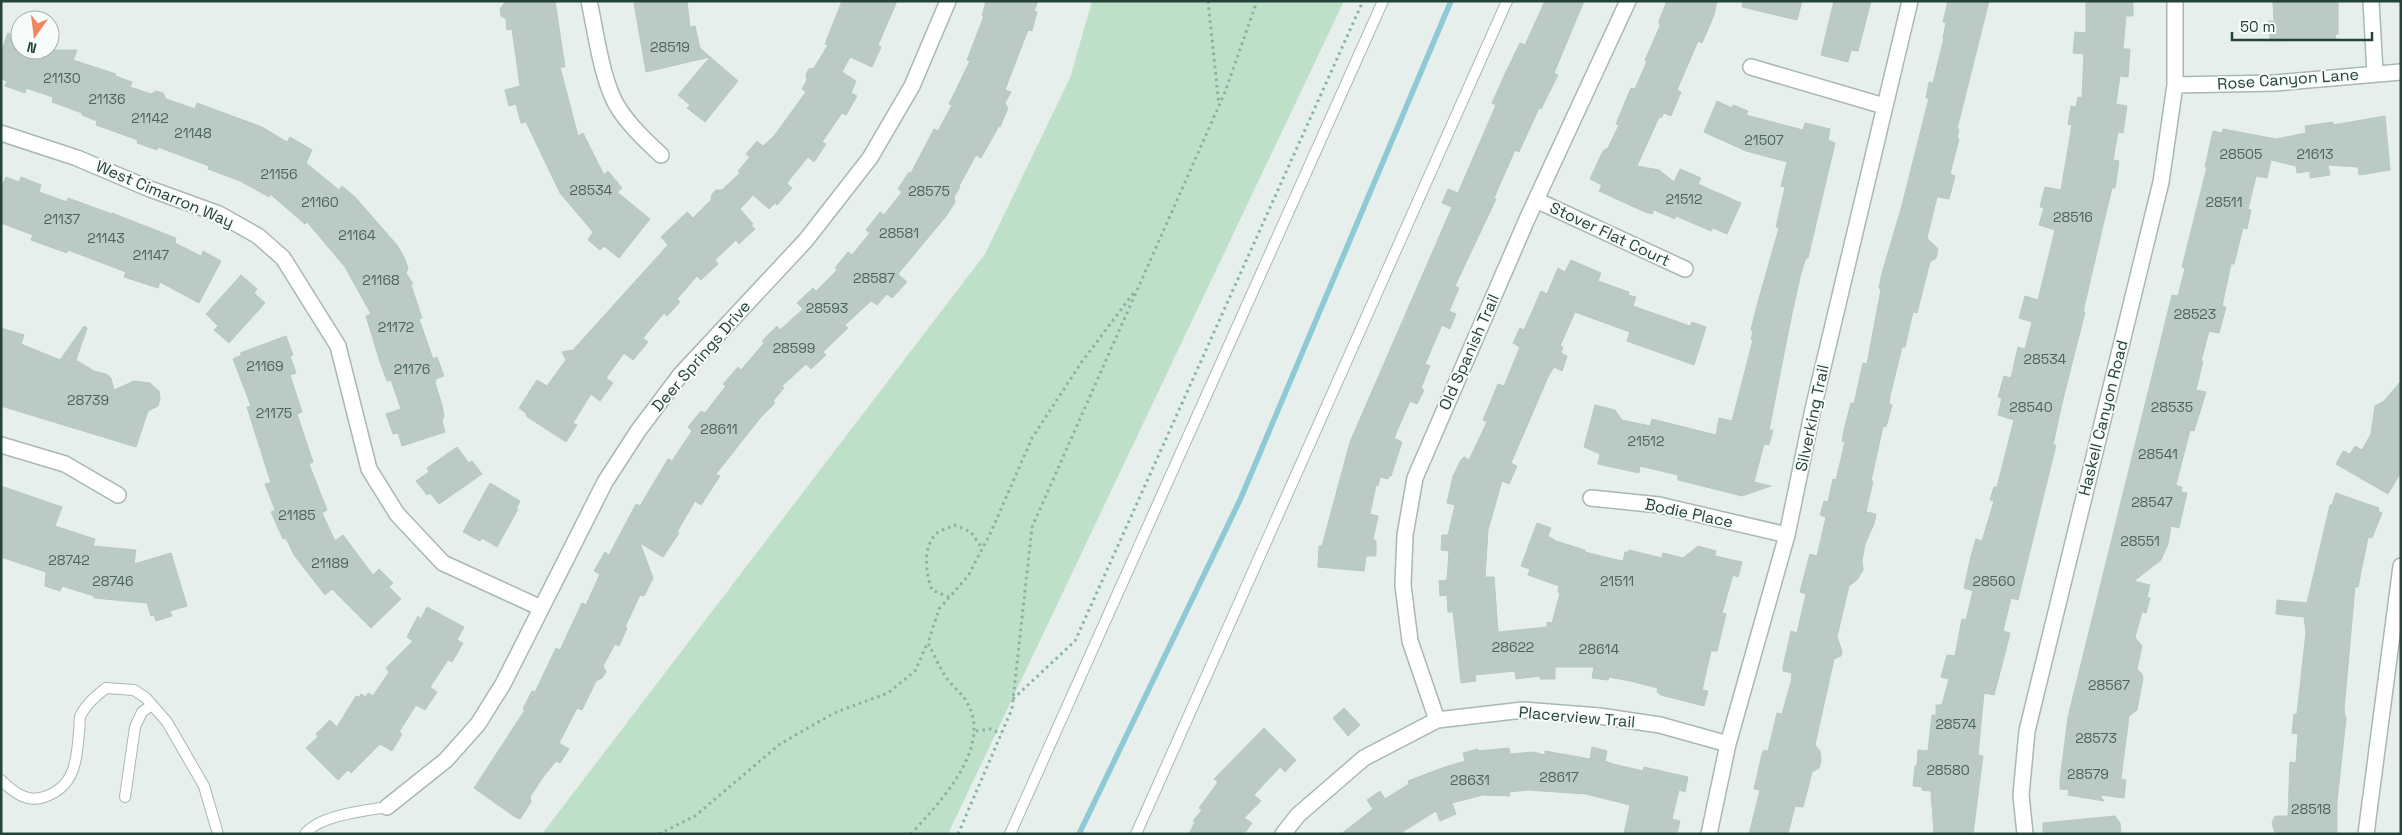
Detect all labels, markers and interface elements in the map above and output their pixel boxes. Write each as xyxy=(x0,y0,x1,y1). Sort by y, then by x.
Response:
north arrow xyxy=(10,10,60,60)
scale bar xyxy=(2232,10,2372,42)
text: 50 m xyxy=(2240,17,2275,36)
text: N xyxy=(25,38,39,57)
house number: 28519 xyxy=(650,38,690,56)
street label: Rose Canyon Lane xyxy=(2216,64,2360,94)
house number: 21130 xyxy=(43,69,81,87)
house number: 21136 xyxy=(88,90,126,108)
house number: 21142 xyxy=(131,109,169,127)
house number: 21148 xyxy=(174,124,212,142)
house number: 21507 xyxy=(1744,131,1784,149)
house number: 28505 xyxy=(2220,145,2262,163)
house number: 21613 xyxy=(2296,145,2334,163)
street label: West Cimarron Way xyxy=(93,155,237,233)
house number: 21156 xyxy=(260,165,298,183)
house number: 28534 xyxy=(570,181,613,199)
house number: 28575 xyxy=(908,182,950,200)
house number: 21512 xyxy=(1666,190,1702,208)
house number: 21160 xyxy=(301,193,339,211)
house number: 28511 xyxy=(2205,193,2243,211)
street label: Stover Flat Court xyxy=(1546,197,1674,271)
house number: 28516 xyxy=(2053,208,2093,226)
house number: 21137 xyxy=(44,210,80,228)
house number: 28581 xyxy=(879,224,919,242)
house number: 21164 xyxy=(338,226,376,244)
house number: 21143 xyxy=(87,229,125,247)
house number: 21147 xyxy=(133,246,169,264)
house number: 28587 xyxy=(853,269,895,287)
house number: 21168 xyxy=(362,271,400,289)
street label: Old Spanish Trail xyxy=(1434,291,1504,413)
street label: Deer Springs Drive xyxy=(647,296,755,416)
house number: 28593 xyxy=(806,299,848,317)
house number: 28523 xyxy=(2174,305,2216,323)
house number: 21172 xyxy=(378,318,414,336)
street label: Haskell Canyon Road xyxy=(2073,338,2133,498)
house number: 28599 xyxy=(773,339,815,357)
house number: 28534 xyxy=(2024,350,2067,368)
house number: 21169 xyxy=(246,357,284,375)
house number: 21176 xyxy=(394,360,430,378)
street label: Silverking Trail xyxy=(1790,363,1834,473)
house number: 28739 xyxy=(67,391,109,409)
house number: 28540 xyxy=(2009,398,2053,416)
house number: 28535 xyxy=(2151,398,2193,416)
house number: 21175 xyxy=(256,404,292,422)
house number: 28611 xyxy=(700,420,738,438)
house number: 21512 xyxy=(1628,432,1664,450)
house number: 28541 xyxy=(2138,445,2178,463)
street label: Bodie Place xyxy=(1643,493,1735,533)
house number: 28547 xyxy=(2131,493,2173,511)
house number: 21185 xyxy=(278,506,316,524)
house number: 28551 xyxy=(2120,532,2160,550)
house number: 28742 xyxy=(48,551,90,569)
house number: 21189 xyxy=(311,554,349,572)
house number: 28746 xyxy=(92,572,134,590)
house number: 21511 xyxy=(1600,572,1634,590)
house number: 28560 xyxy=(1972,572,2016,590)
house number: 28622 xyxy=(1492,638,1534,656)
house number: 28614 xyxy=(1579,640,1619,658)
house number: 28567 xyxy=(2088,676,2130,694)
street label: Placerview Trail xyxy=(1518,701,1636,733)
house number: 28574 xyxy=(1935,715,1977,733)
house number: 28573 xyxy=(2075,729,2117,747)
house number: 28580 xyxy=(1926,761,1970,779)
house number: 28579 xyxy=(2067,765,2109,783)
house number: 28617 xyxy=(1539,768,1579,786)
house number: 28631 xyxy=(1450,771,1490,789)
house number: 28518 xyxy=(2291,800,2331,818)

